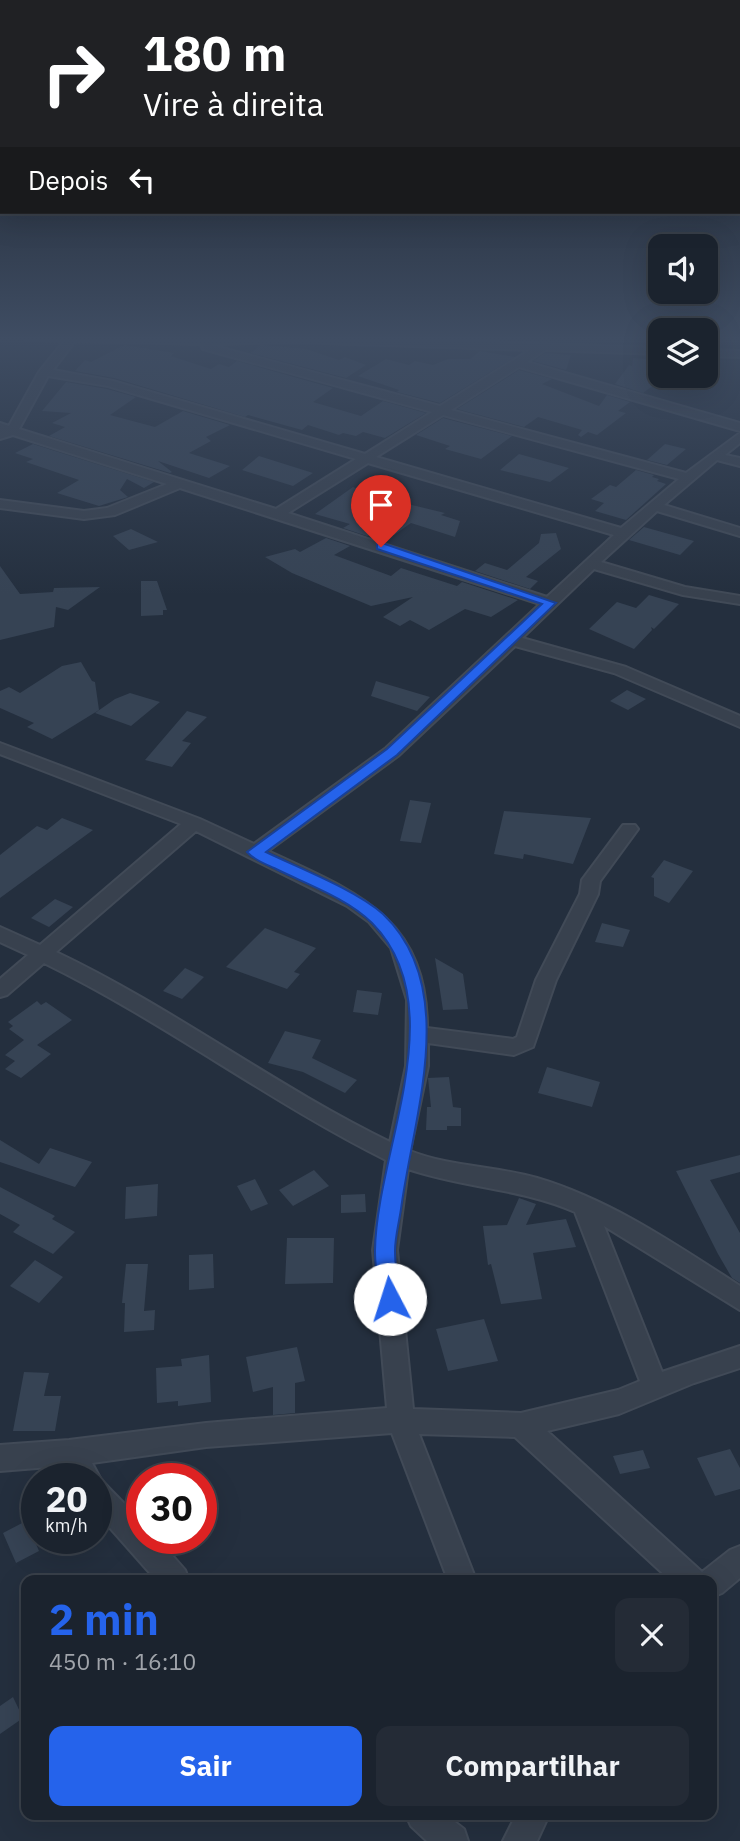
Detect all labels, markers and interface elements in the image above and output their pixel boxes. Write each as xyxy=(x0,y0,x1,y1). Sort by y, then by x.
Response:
text: 180 m xyxy=(143,21,287,84)
icon: right xyxy=(28,28,119,119)
text: Vire à direita xyxy=(143,83,324,125)
icon: left xyxy=(123,161,161,199)
text: Depois xyxy=(28,163,109,197)
map controls xyxy=(648,234,718,388)
button: sound xyxy=(648,234,718,304)
button: layers xyxy=(648,318,718,388)
pin xyxy=(351,475,411,547)
icon: arrive xyxy=(362,486,400,524)
position arrow xyxy=(353,1262,427,1336)
speed limit sign: 30 xyxy=(126,1463,217,1554)
text: 20 xyxy=(45,1476,88,1522)
text: km/h xyxy=(45,1514,88,1537)
text: 2 min xyxy=(49,1592,159,1647)
button: close xyxy=(615,1598,689,1672)
text: 450 m · 16:10 xyxy=(49,1646,196,1676)
button: Sair xyxy=(49,1726,362,1806)
button: Compartilhar xyxy=(376,1726,689,1806)

